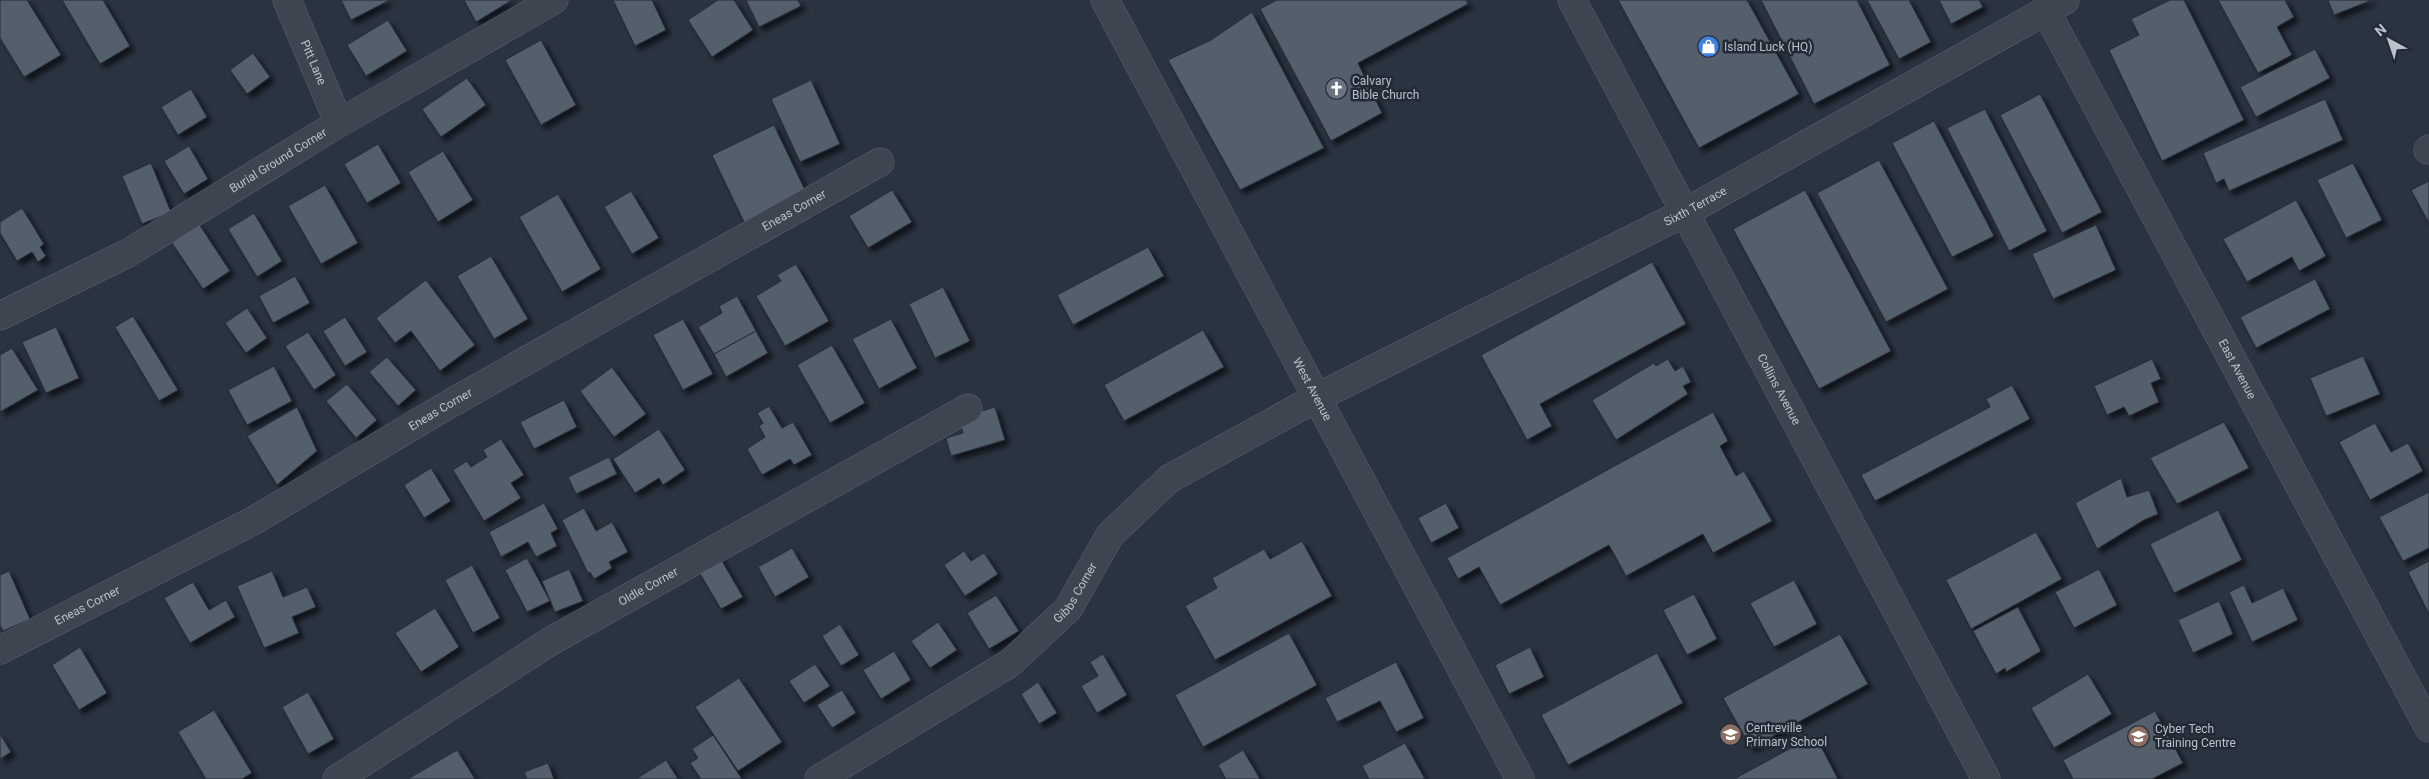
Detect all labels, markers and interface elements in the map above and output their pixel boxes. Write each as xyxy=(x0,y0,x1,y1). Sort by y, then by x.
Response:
north arrow xyxy=(2364,15,2414,65)
text: N xyxy=(2372,21,2390,39)
shop icon: Island Luck (HQ) xyxy=(1696,35,1720,59)
street label: Pitt Lane xyxy=(298,38,329,87)
place label: Island Luck (HQ) xyxy=(1724,40,1813,54)
place label: Calvary Bible Church xyxy=(1352,74,1419,102)
church icon: Calvary Bible Church xyxy=(1324,76,1348,100)
street label: Burial Ground Corner xyxy=(227,125,329,196)
street label: Sixth Terrace xyxy=(1662,184,1729,229)
street label: Eneas Corner xyxy=(760,187,829,234)
street label: East Avenue xyxy=(2216,337,2259,401)
street label: Collins Avenue xyxy=(1754,351,1804,427)
street label: West Avenue xyxy=(1290,355,1335,423)
street label: Eneas Corner xyxy=(406,386,475,434)
street label: Gibbs Corner xyxy=(1050,560,1100,626)
street label: Oldle Corner xyxy=(616,564,680,609)
street label: Eneas Corner xyxy=(52,583,122,628)
place label: Centreville Primary School xyxy=(1746,721,1827,749)
place label: Cyber Tech Training Centre xyxy=(2155,722,2236,750)
school or university icon: Centreville Primary School xyxy=(1718,723,1742,747)
school or university icon: Cyber Tech Training Centre xyxy=(2127,724,2151,748)

